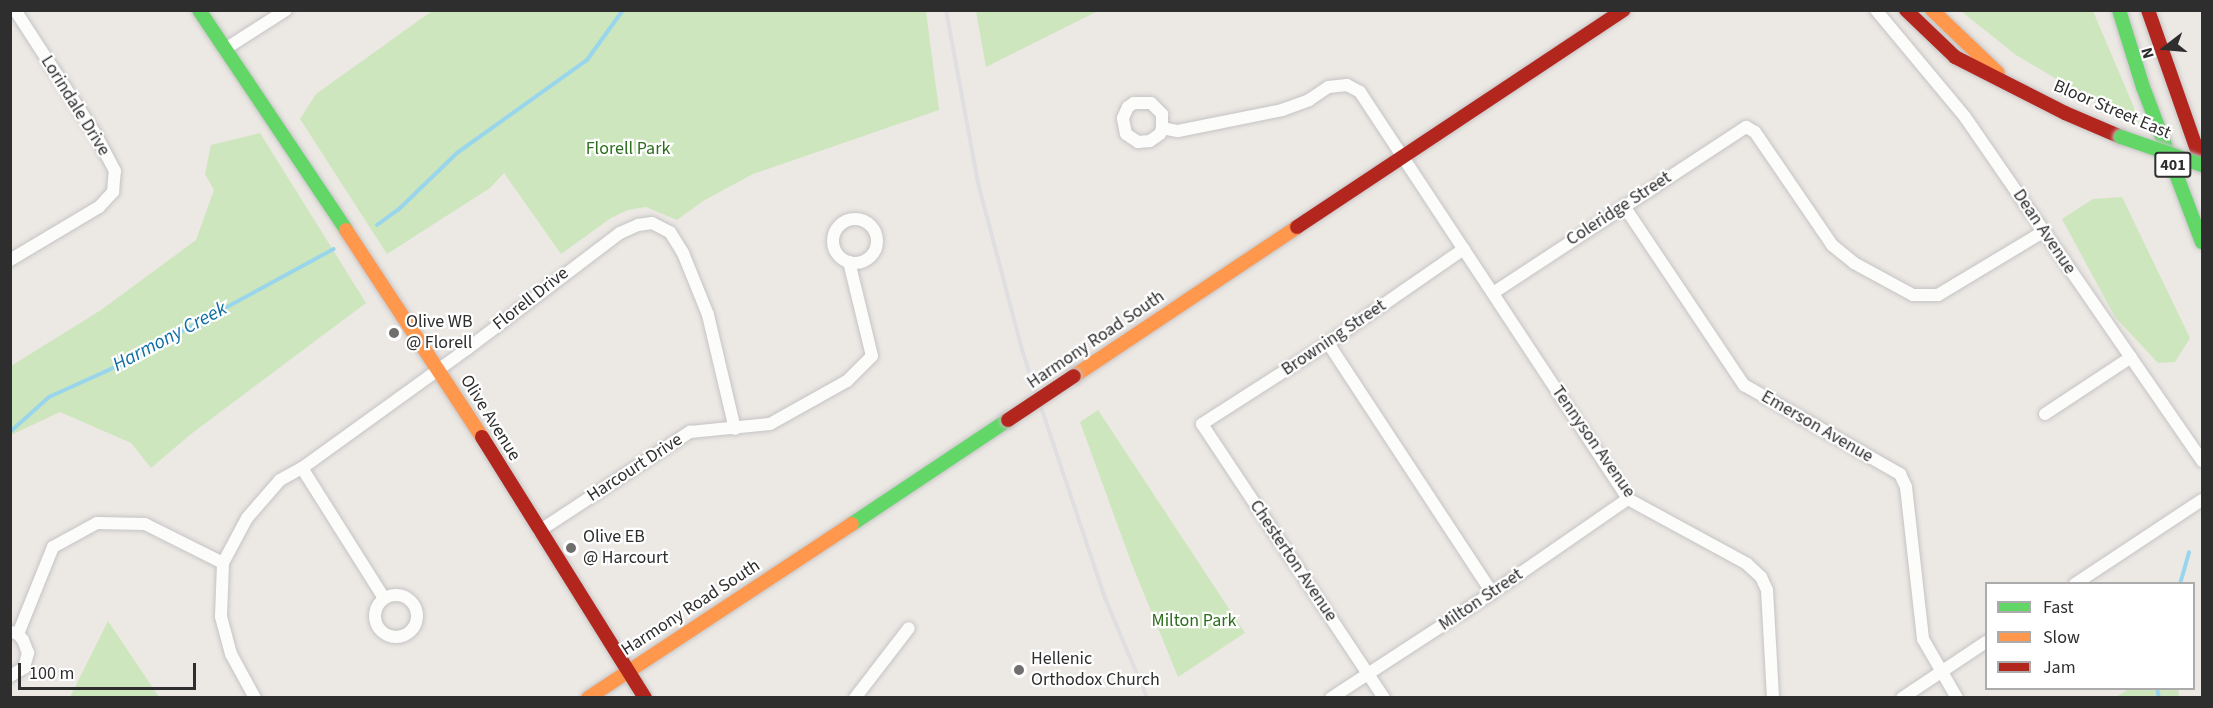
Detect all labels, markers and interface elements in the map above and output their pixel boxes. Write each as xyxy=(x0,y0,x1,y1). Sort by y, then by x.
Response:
north arrow xyxy=(2135,18,2195,78)
text: N xyxy=(2136,45,2160,61)
street label: Lorindale Drive xyxy=(36,52,114,160)
street label: Bloor Street East xyxy=(2050,76,2174,144)
park label: Florell Park xyxy=(586,138,670,160)
road number: 401 xyxy=(2154,152,2192,178)
street label: Coleridge Street xyxy=(1563,167,1675,251)
street label: Dean Avenue xyxy=(2008,185,2080,279)
street label: Florell Drive xyxy=(489,263,573,335)
street label: Harmony Road South xyxy=(1023,286,1169,394)
street label: Browning Street xyxy=(1278,295,1390,381)
water label: Harmony Creek xyxy=(109,297,231,377)
place label: Olive WB @ Florell xyxy=(406,312,473,354)
marker: Olive WB @ Florell xyxy=(387,326,401,340)
street label: Olive Avenue xyxy=(455,371,525,465)
street label: Tennyson Avenue xyxy=(1546,382,1640,502)
street label: Emerson Avenue xyxy=(1757,386,1877,468)
street label: Harcourt Drive xyxy=(583,429,687,507)
street label: Chesterton Avenue xyxy=(1244,496,1342,626)
place label: Olive EB @ Harcourt xyxy=(583,527,668,570)
marker: Olive EB @ Harcourt xyxy=(564,541,578,555)
street label: Harmony Road South xyxy=(618,555,764,661)
street label: Milton Street xyxy=(1435,564,1527,636)
legend xyxy=(1985,582,2195,690)
text: Fast xyxy=(2043,595,2074,620)
park label: Milton Park xyxy=(1152,610,1236,632)
text: Slow xyxy=(2043,625,2080,650)
place label: Hellenic Orthodox Church xyxy=(1031,649,1160,692)
scale bar xyxy=(21,651,200,689)
text: Jam xyxy=(2043,655,2076,680)
text: 100 m xyxy=(29,661,74,686)
marker: Hellenic Orthodox Church xyxy=(1012,663,1026,677)

